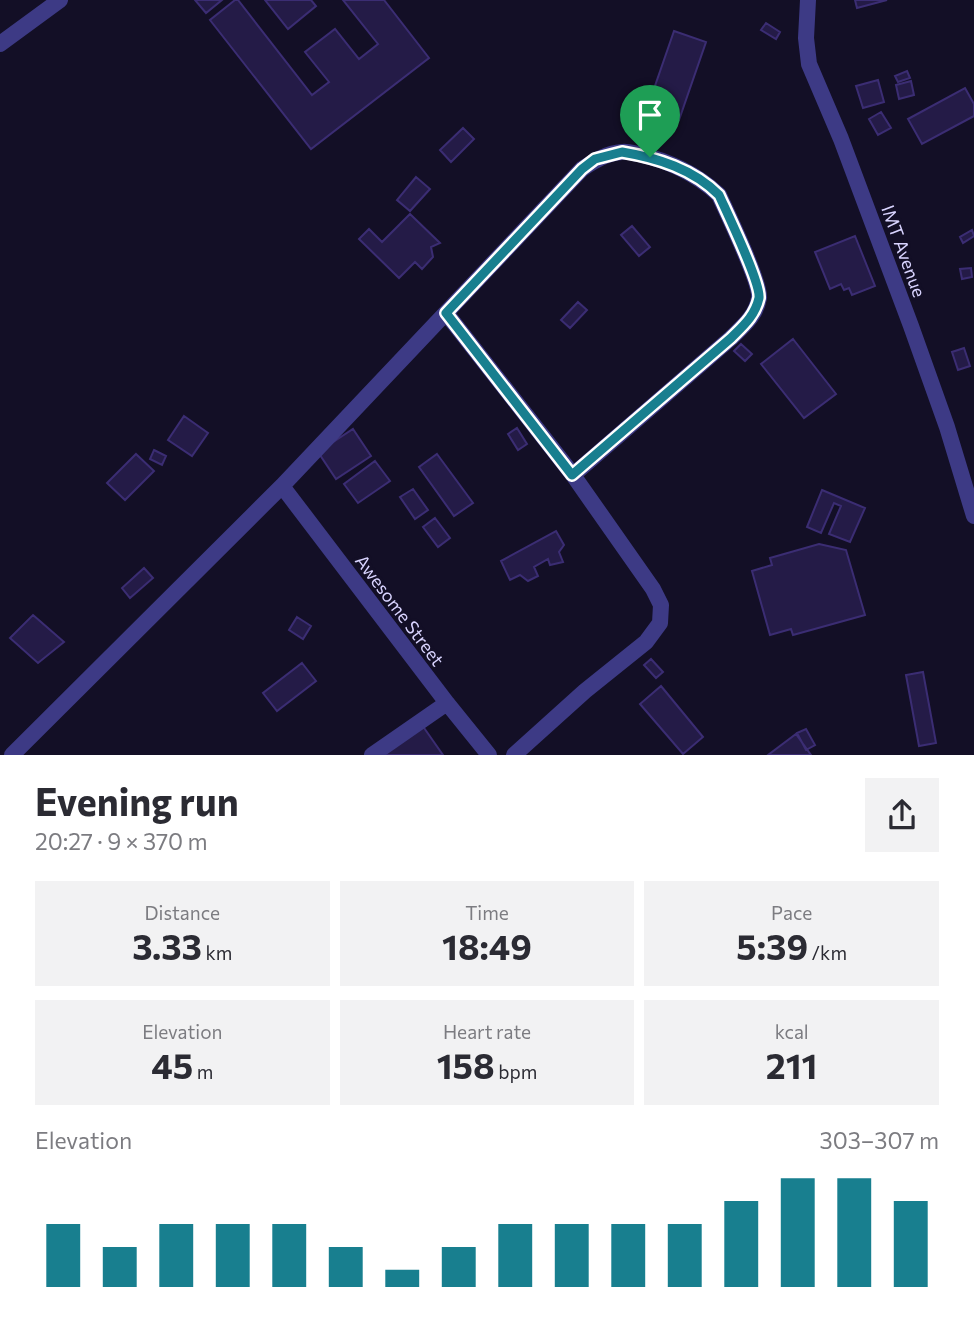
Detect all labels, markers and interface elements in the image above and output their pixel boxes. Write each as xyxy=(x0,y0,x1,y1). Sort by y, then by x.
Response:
pin xyxy=(620,85,680,157)
icon: arrive xyxy=(631,96,669,134)
street label: IMT Avenue xyxy=(877,202,931,300)
street label: Awesome Street xyxy=(351,550,449,670)
text: Evening run xyxy=(35,777,239,824)
button: share xyxy=(865,778,939,852)
text: 20:27 · 9 × 370 m xyxy=(35,827,208,855)
text: Distance xyxy=(145,901,220,924)
text: Time xyxy=(465,901,509,924)
text: Pace xyxy=(771,901,812,924)
text: 3.33 xyxy=(132,924,202,967)
text: 18:49 xyxy=(442,924,532,967)
text: 5:39 xyxy=(736,924,808,967)
text: km xyxy=(202,941,232,964)
text: /km xyxy=(808,941,847,964)
text: Elevation xyxy=(142,1020,222,1043)
text: Heart rate xyxy=(443,1020,531,1043)
text: kcal xyxy=(775,1020,809,1043)
text: 45 xyxy=(151,1043,193,1086)
text: 158 xyxy=(437,1043,495,1086)
text: 211 xyxy=(766,1043,817,1086)
text: m xyxy=(193,1060,213,1083)
text: bpm xyxy=(495,1060,537,1083)
text: Elevation xyxy=(35,1126,132,1154)
text: 303–307 m xyxy=(820,1126,939,1154)

